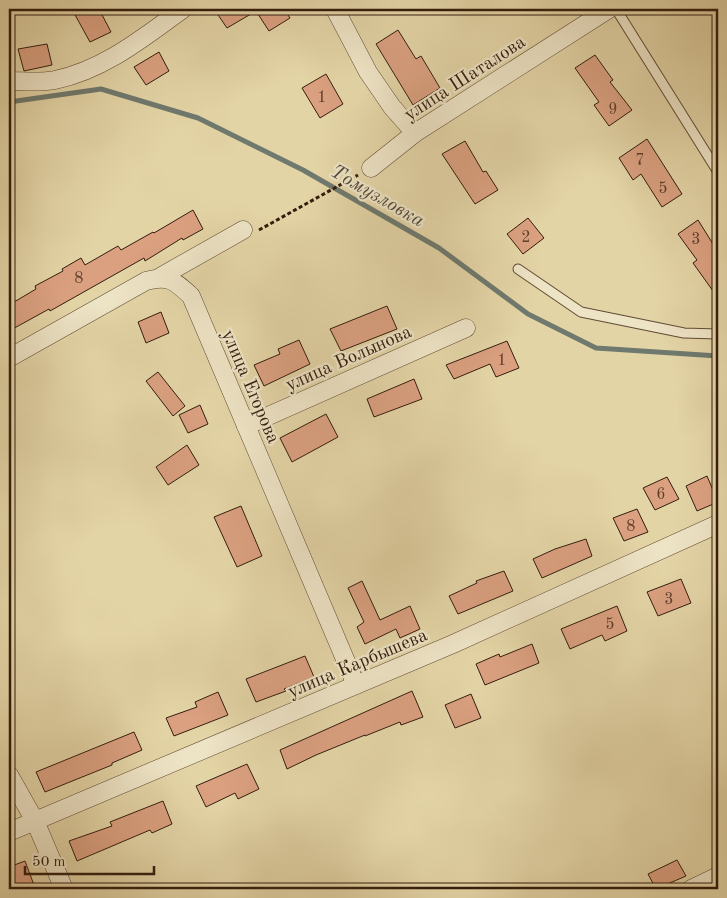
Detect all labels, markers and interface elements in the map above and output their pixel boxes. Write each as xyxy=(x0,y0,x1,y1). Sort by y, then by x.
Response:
street label: улица Шаталова xyxy=(401,33,530,125)
house number: 1 xyxy=(317,90,327,106)
house number: 9 xyxy=(608,102,618,118)
house number: 7 xyxy=(635,153,645,169)
water label: Томузловка xyxy=(327,162,428,232)
house number: 5 xyxy=(658,181,668,197)
house number: 2 xyxy=(521,230,531,246)
house number: 3 xyxy=(691,232,701,248)
house number: 8 xyxy=(74,271,84,287)
street label: улица Волынова xyxy=(283,323,416,396)
street label: улица Егорова xyxy=(217,327,282,447)
house number: 1 xyxy=(497,353,507,369)
house number: 6 xyxy=(656,487,666,503)
house number: 8 xyxy=(626,519,636,535)
house number: 3 xyxy=(664,592,674,608)
house number: 5 xyxy=(605,617,615,633)
street label: улица Карбышева xyxy=(285,626,431,702)
scale bar xyxy=(25,843,154,875)
text: 50 m xyxy=(32,855,66,870)

